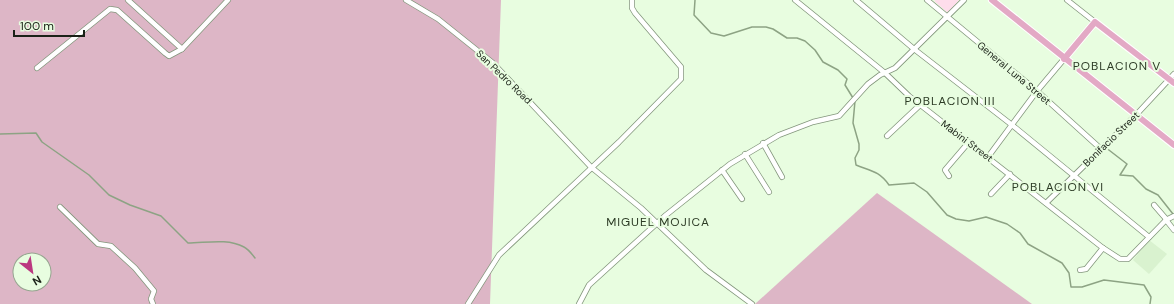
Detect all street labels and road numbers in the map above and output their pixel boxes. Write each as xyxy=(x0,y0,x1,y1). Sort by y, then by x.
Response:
street label: General Luna Street xyxy=(975,38,1053,108)
street label: San Pedro Road xyxy=(473,47,535,107)
street label: Bonifacio Street xyxy=(1080,109,1142,169)
street label: Mabini Street xyxy=(938,117,996,165)

